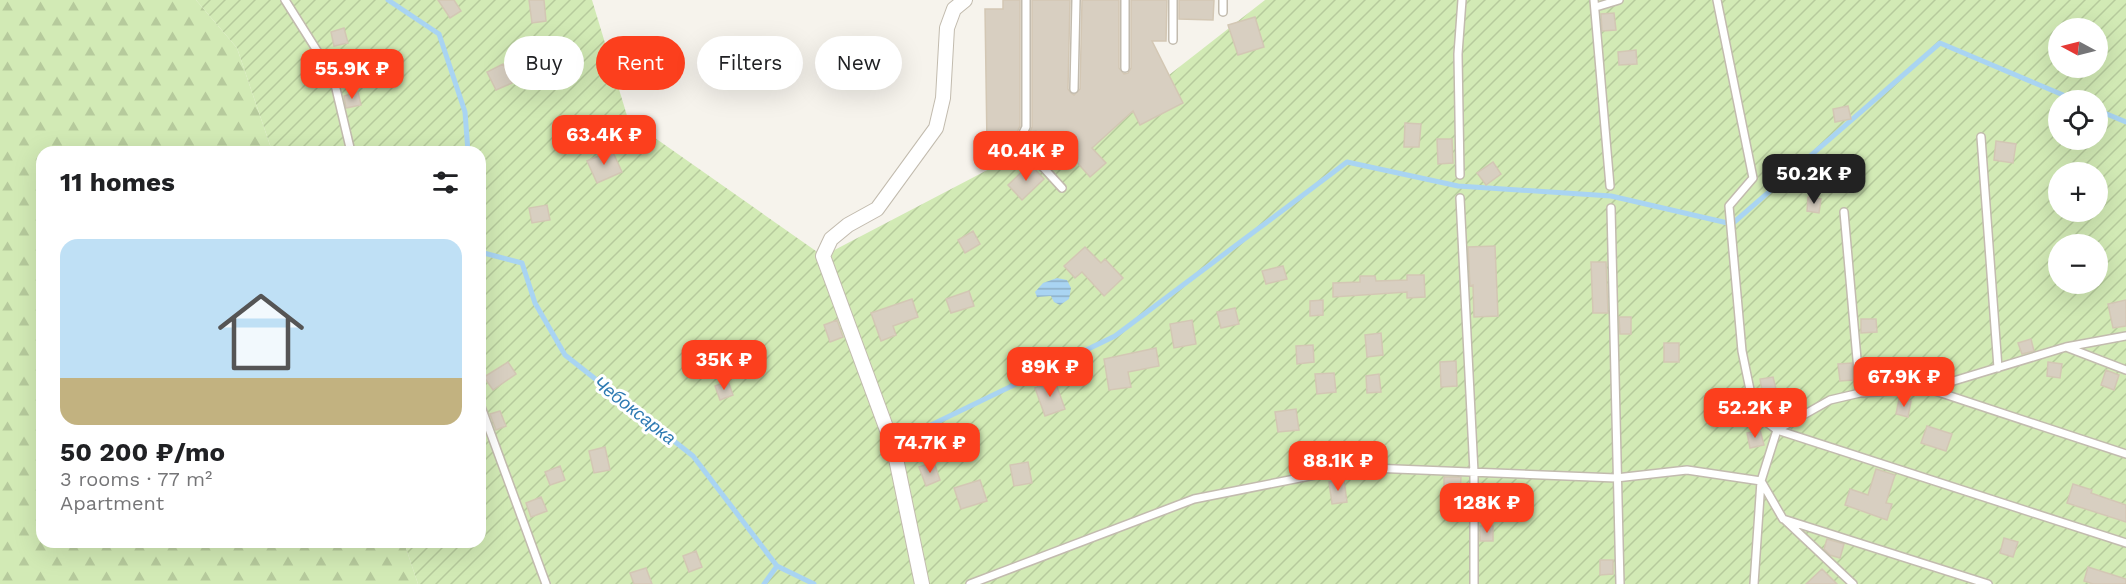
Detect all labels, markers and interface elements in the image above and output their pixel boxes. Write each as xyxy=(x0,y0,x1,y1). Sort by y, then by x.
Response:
north arrow xyxy=(2048,18,2108,78)
map controls xyxy=(2048,18,2108,294)
chip: Buy xyxy=(504,36,584,90)
chip: Rent xyxy=(596,36,685,90)
chip: Filters xyxy=(697,36,803,90)
chip: New xyxy=(815,36,902,90)
pin: 55.9K ₽ xyxy=(297,49,407,100)
text: 55.9K ₽ xyxy=(315,56,389,80)
button: locate xyxy=(2048,90,2108,150)
pin: 63.4K ₽ xyxy=(549,115,659,166)
text: 63.4K ₽ xyxy=(566,122,642,146)
pin: 40.4K ₽ xyxy=(971,131,1081,182)
text: 40.4K ₽ xyxy=(987,138,1065,162)
pin: 50.2K ₽ xyxy=(1759,154,1869,205)
text: 50.2K ₽ xyxy=(1776,161,1852,185)
button: + xyxy=(2048,162,2108,222)
icon: filters xyxy=(429,166,462,199)
text: 11 homes xyxy=(60,167,175,197)
button: − xyxy=(2048,234,2108,294)
icon: home xyxy=(207,278,315,386)
pin: 35K ₽ xyxy=(682,340,766,391)
text: 35K ₽ xyxy=(696,347,752,371)
pin: 89K ₽ xyxy=(1008,347,1092,398)
text: 89K ₽ xyxy=(1021,354,1079,378)
pin: 67.9K ₽ xyxy=(1849,357,1959,408)
text: 67.9K ₽ xyxy=(1867,364,1941,388)
water label: Чебоксарка xyxy=(590,372,680,448)
pin: 52.2K ₽ xyxy=(1700,388,1810,439)
text: 52.2K ₽ xyxy=(1718,395,1792,419)
pin: 74.7K ₽ xyxy=(875,423,985,474)
text: 74.7K ₽ xyxy=(894,430,966,454)
text: 50 200 ₽/mo xyxy=(60,437,225,467)
pin: 88.1K ₽ xyxy=(1283,441,1393,492)
text: 88.1K ₽ xyxy=(1303,448,1373,472)
text: 3 rooms · 77 m² xyxy=(60,467,212,491)
pin: 128K ₽ xyxy=(1438,483,1536,534)
text: 128K ₽ xyxy=(1454,490,1520,514)
text: Apartment xyxy=(60,491,164,515)

